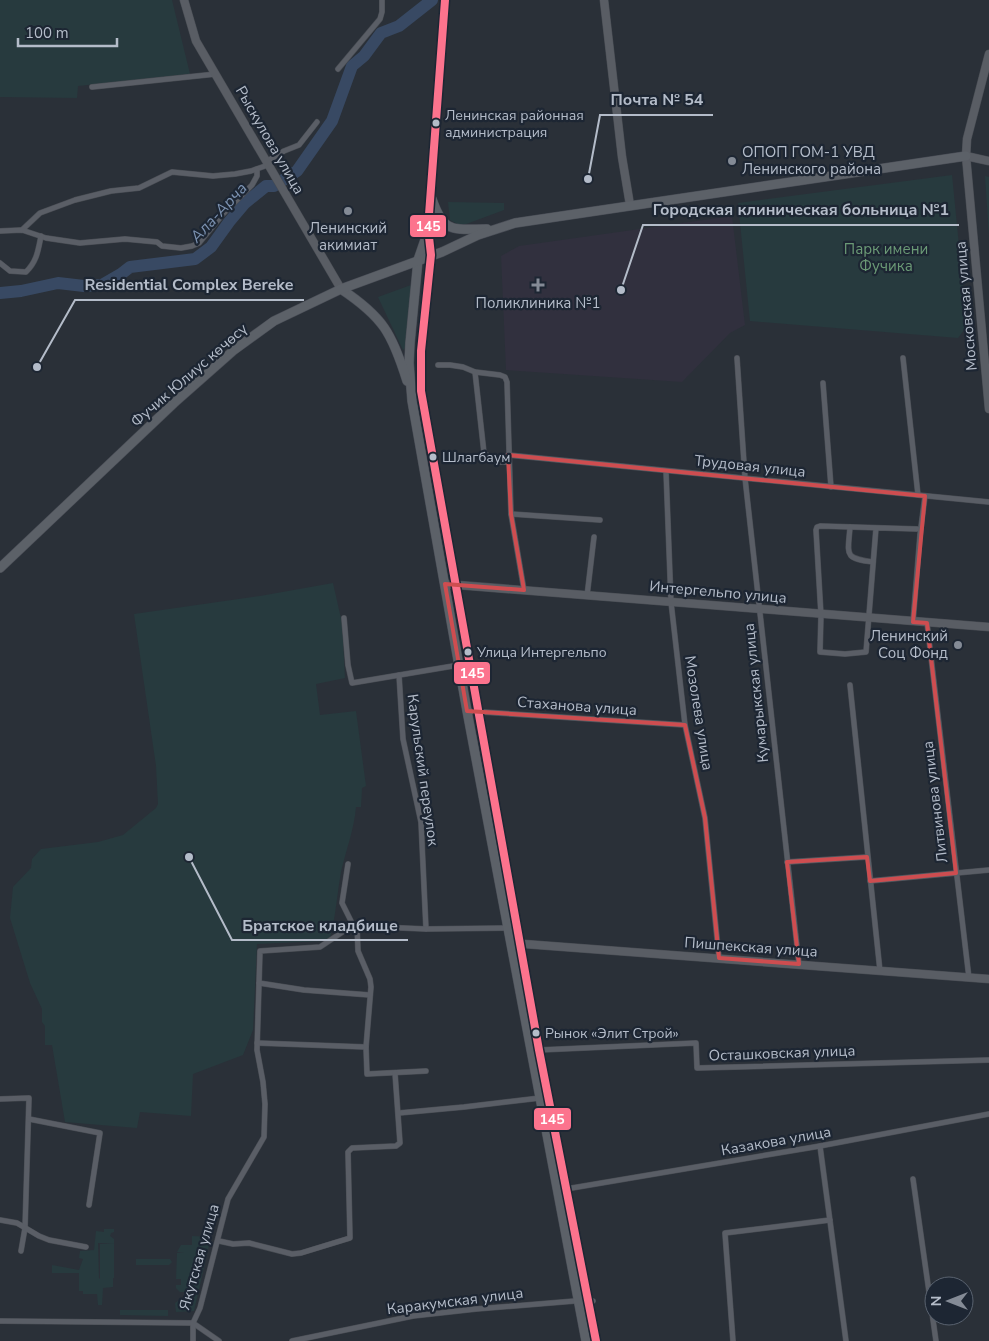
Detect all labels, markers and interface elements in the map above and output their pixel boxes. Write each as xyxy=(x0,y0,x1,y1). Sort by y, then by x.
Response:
scale bar xyxy=(18,15,116,47)
text: 100 m xyxy=(25,23,69,43)
street label: Рыскулова улица xyxy=(231,82,309,198)
callout: Почта № 54 xyxy=(600,84,713,115)
text: Почта № 54 xyxy=(611,89,704,111)
place label: Ленинская районная администрация xyxy=(445,106,584,142)
marker: Ленинская районная администрация xyxy=(431,118,441,128)
place label: ОПОП ГОМ-1 УВД Ленинского района xyxy=(742,142,881,179)
marker: ОПОП ГОМ-1 УВД Ленинского района xyxy=(726,155,738,167)
water label: Ала-Арча xyxy=(185,178,252,248)
callout: Городская клиническая больница №1 xyxy=(643,194,959,225)
text: Городская клиническая больница №1 xyxy=(653,199,949,221)
marker: Ленинский акимиат xyxy=(342,205,354,217)
line badge: 145 xyxy=(409,214,447,238)
text: 145 xyxy=(415,217,441,236)
place label: Ленинский акимиат xyxy=(309,218,387,255)
park label: Парк имени Фучика xyxy=(844,239,928,276)
street label: Московская улица xyxy=(950,240,982,372)
callout: Residential Complex Bereke xyxy=(75,269,304,300)
text: Residential Complex Bereke xyxy=(85,274,294,296)
marker: Поликлиника №1 xyxy=(531,278,545,292)
place label: Поликлиника №1 xyxy=(476,293,600,313)
street label: Фучик Юлиус көчөсү xyxy=(126,319,252,431)
place label: Шлагбаум xyxy=(442,448,510,467)
street label: Трудовая улица xyxy=(693,450,807,482)
marker: Шлагбаум xyxy=(428,452,438,462)
street label: Интергельпо улица xyxy=(648,576,788,608)
street label: Кумарыкская улица xyxy=(739,623,773,763)
place label: Ленинский Соц Фонд xyxy=(870,626,948,663)
marker: Ленинский Соц Фонд xyxy=(952,639,964,651)
place label: Улица Интергельпо xyxy=(476,643,607,662)
marker: Улица Интергельпо xyxy=(463,647,473,657)
street label: Мозолева улица xyxy=(680,654,718,772)
line badge: 145 xyxy=(453,661,491,685)
text: 145 xyxy=(459,664,485,683)
street label: Стаханова улица xyxy=(516,692,638,720)
street label: Карульский переулок xyxy=(402,693,444,847)
street label: Литвинова улица xyxy=(918,740,952,864)
callout: Братское кладбище xyxy=(232,909,408,940)
text: Братское кладбище xyxy=(242,915,398,937)
street label: Пишпекская улица xyxy=(684,932,818,962)
place label: Рынок «Элит Строй» xyxy=(545,1024,679,1043)
marker: Рынок «Элит Строй» xyxy=(531,1028,541,1038)
street label: Осташковская улица xyxy=(708,1040,856,1066)
line badge: 145 xyxy=(533,1107,572,1131)
text: 145 xyxy=(539,1110,565,1129)
street label: Казакова улица xyxy=(719,1121,833,1161)
street label: Якутская улица xyxy=(174,1202,224,1312)
north arrow xyxy=(924,1276,974,1326)
street label: Каракумская улица xyxy=(386,1283,524,1319)
text: N xyxy=(927,1296,946,1306)

